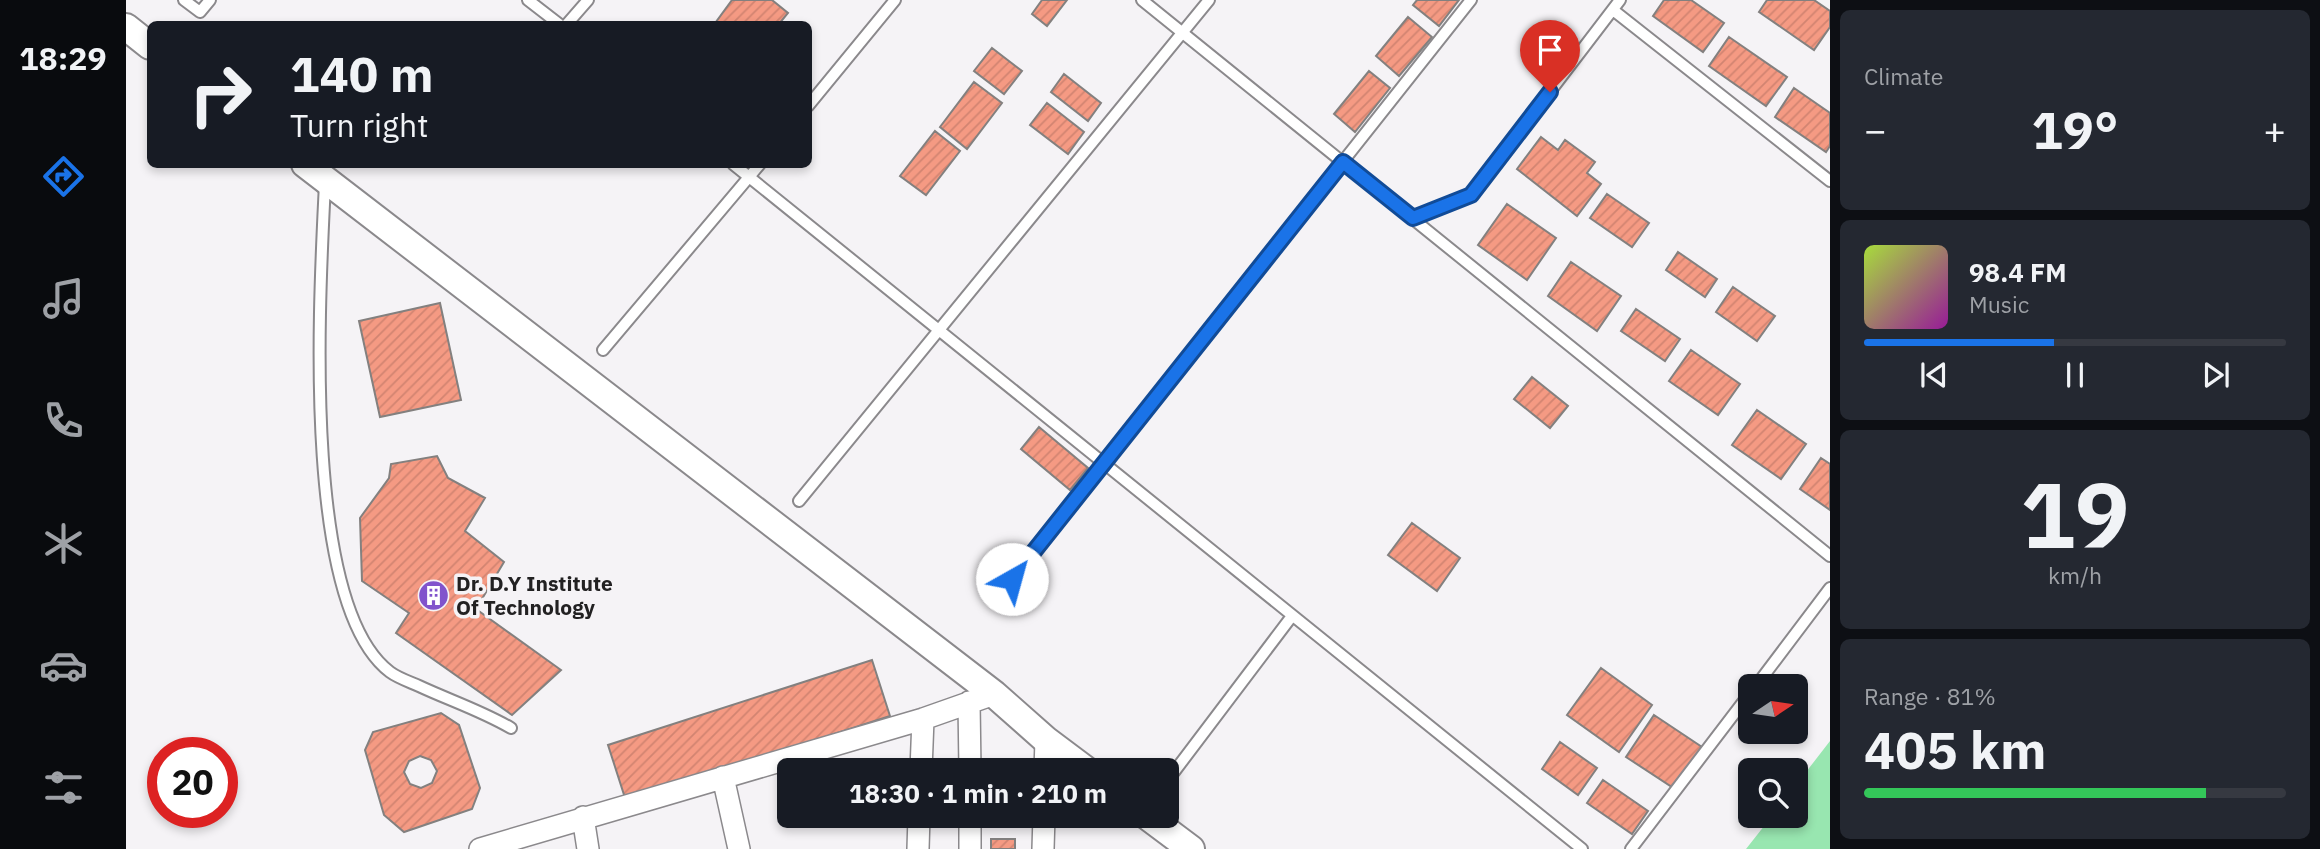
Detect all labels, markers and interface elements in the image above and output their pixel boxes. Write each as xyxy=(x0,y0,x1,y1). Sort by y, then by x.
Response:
pin xyxy=(1520,20,1580,92)
icon: arrive xyxy=(1531,31,1569,69)
text: 18:29 xyxy=(19,37,107,79)
text: 140 m xyxy=(290,42,434,105)
icon: right xyxy=(175,49,266,140)
text: Climate xyxy=(1864,61,1943,91)
text: 19° xyxy=(2032,96,2118,163)
text: Turn right xyxy=(290,104,428,146)
text: − xyxy=(1864,105,1887,154)
text: + xyxy=(2263,105,2286,154)
icon: directions xyxy=(39,152,88,201)
text: 98.4 FM xyxy=(1969,255,2067,289)
icon: music xyxy=(39,274,88,323)
text: Music xyxy=(1969,289,2029,319)
icon: previous xyxy=(1915,356,1953,394)
icon: pause xyxy=(2056,356,2094,394)
icon: next xyxy=(2197,356,2235,394)
icon: phone xyxy=(39,396,88,445)
text: 19 xyxy=(2020,455,2130,573)
icon: climate xyxy=(39,519,88,568)
position arrow xyxy=(975,542,1049,616)
text: km/h xyxy=(2048,560,2102,590)
place label: Dr. D.Y Institute Of Technology xyxy=(456,569,613,621)
building icon: Dr. D.Y Institute Of Technology xyxy=(416,578,450,612)
icon: car xyxy=(39,641,88,690)
north arrow xyxy=(1738,674,1808,744)
map controls xyxy=(1738,674,1808,828)
text: Range · 81% xyxy=(1864,681,1996,711)
text: 405 km xyxy=(1864,716,2046,783)
speed limit sign: 20 xyxy=(147,737,238,828)
button: search xyxy=(1738,758,1808,828)
icon: filters xyxy=(39,763,88,812)
text: 18:30 · 1 min · 210 m xyxy=(849,776,1107,810)

